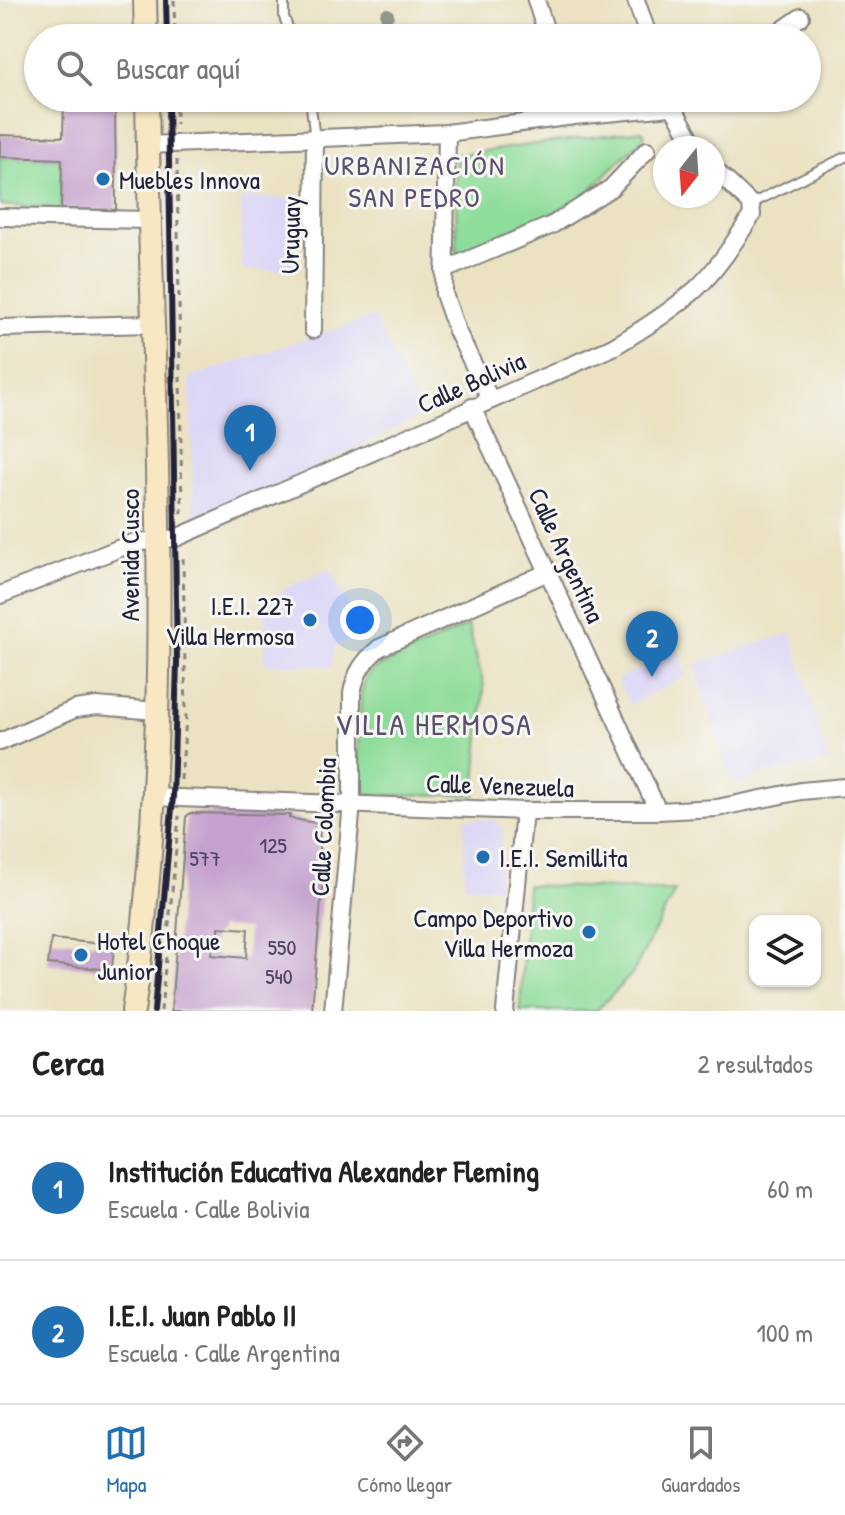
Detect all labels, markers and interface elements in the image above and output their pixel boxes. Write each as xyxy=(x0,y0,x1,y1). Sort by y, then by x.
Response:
search box xyxy=(24,24,821,112)
icon: search xyxy=(52,46,96,90)
text: Buscar aquí xyxy=(116,48,241,88)
north arrow xyxy=(653,136,725,208)
district label: URBANIZACIÓN SAN PEDRO xyxy=(324,146,506,216)
place label: Muebles Innova xyxy=(119,162,260,197)
marker: Muebles Innova xyxy=(94,170,112,188)
street label: Uruguay xyxy=(272,196,308,274)
street label: Calle Bolivia xyxy=(411,343,531,421)
pin: 1 xyxy=(224,405,276,471)
street label: Calle Argentina xyxy=(520,482,614,628)
street label: Avenida Cusco xyxy=(112,489,147,621)
place label: I.E.I. 227 Villa Hermosa xyxy=(165,588,294,653)
your location xyxy=(340,600,380,640)
marker: I.E.I. 227 Villa Hermosa xyxy=(301,611,319,629)
pin: 2 xyxy=(626,611,678,677)
district label: VILLA HERMOSA xyxy=(335,704,533,744)
street label: Calle Colombia xyxy=(302,757,344,897)
street label: Calle Venezuela xyxy=(425,765,575,805)
house number: 125 xyxy=(259,830,287,860)
place label: I.E.I. Semillita xyxy=(499,840,627,875)
house number: 577 xyxy=(189,843,221,873)
marker: I.E.I. Semillita xyxy=(474,848,492,866)
place label: Campo Deportivo Villa Hermoza xyxy=(413,900,573,965)
map controls xyxy=(749,915,821,987)
button: layers xyxy=(749,915,821,987)
place label: Hotel Choque Junior xyxy=(97,923,220,988)
marker: Campo Deportivo Villa Hermoza xyxy=(580,923,598,941)
house number: 550 xyxy=(268,932,296,962)
marker: Hotel Choque Junior xyxy=(72,946,90,964)
house number: 540 xyxy=(265,961,293,991)
text: Cerca xyxy=(32,1040,104,1086)
text: 2 resultados xyxy=(697,1046,813,1081)
text: Institución Educativa Alexander Fleming xyxy=(108,1151,539,1191)
text: 1 xyxy=(53,1171,63,1206)
text: 60 m xyxy=(767,1171,813,1206)
text: Escuela · Calle Bolivia xyxy=(108,1191,309,1226)
text: I.E.I. Juan Pablo II xyxy=(108,1295,296,1335)
text: 2 xyxy=(52,1315,64,1350)
text: 100 m xyxy=(757,1315,813,1350)
text: Escuela · Calle Argentina xyxy=(108,1335,340,1370)
tab: Mapa xyxy=(104,1421,148,1499)
tab: Cómo llegar xyxy=(357,1421,452,1499)
tab: Guardados xyxy=(661,1421,741,1499)

